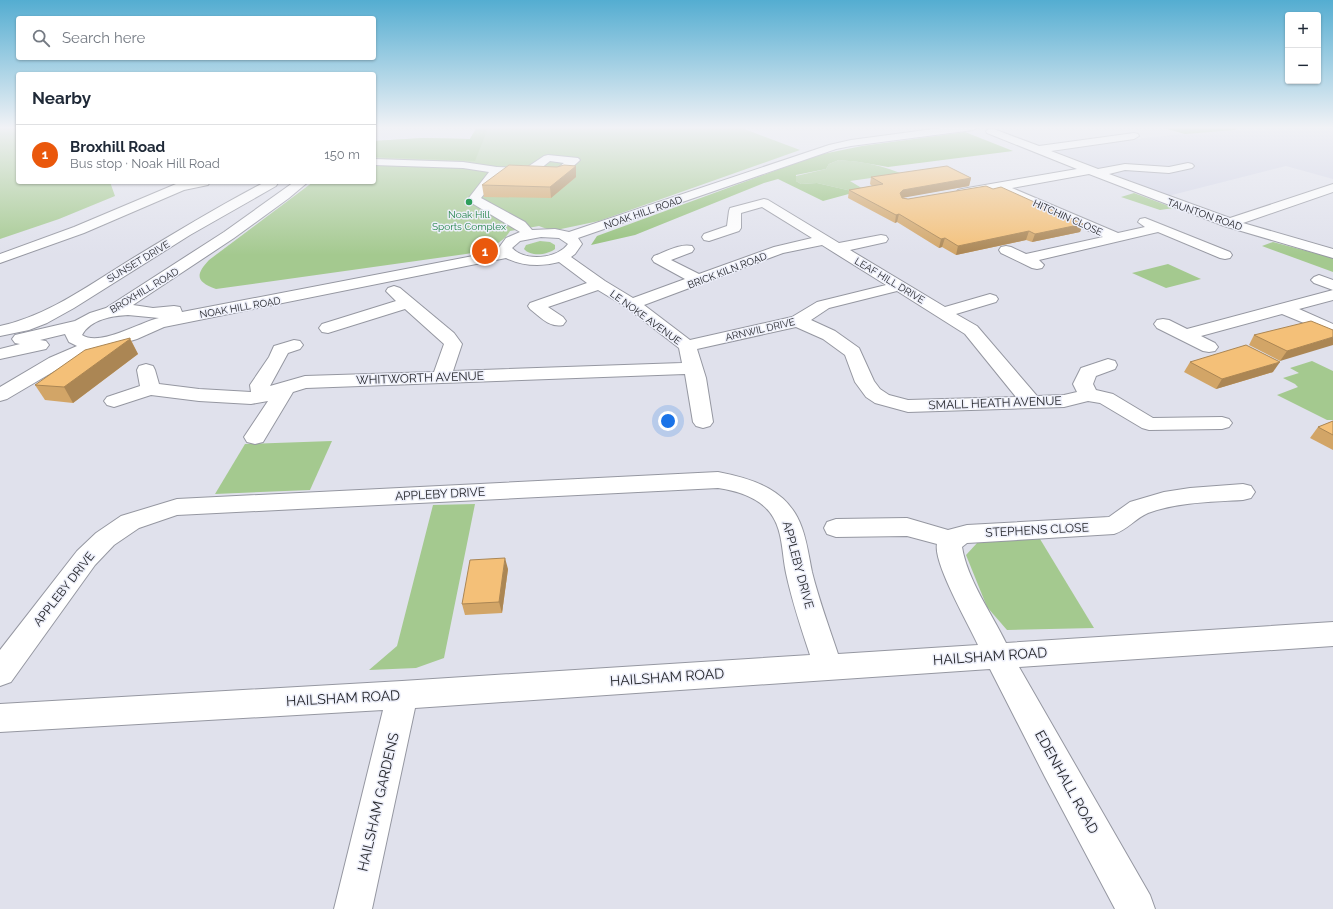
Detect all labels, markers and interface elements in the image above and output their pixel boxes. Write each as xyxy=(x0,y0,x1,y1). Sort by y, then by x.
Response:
map controls xyxy=(1285,12,1321,84)
button: + xyxy=(1285,12,1321,48)
search box xyxy=(16,16,376,60)
icon: search xyxy=(30,27,52,49)
text: Search here xyxy=(62,29,145,47)
button: − xyxy=(1285,48,1321,84)
text: Nearby xyxy=(32,88,91,108)
text: Broxhill Road xyxy=(70,138,165,156)
text: 1 xyxy=(42,147,48,162)
text: 150 m xyxy=(324,147,360,162)
text: Bus stop · Noak Hill Road xyxy=(70,156,220,171)
street label: NOAK HILL ROAD xyxy=(603,194,684,231)
street label: TAUNTON ROAD xyxy=(1166,196,1244,232)
marker: Noak Hill Sports Complex xyxy=(464,197,474,207)
street label: HITCHIN CLOSE xyxy=(1031,197,1104,238)
place label: Noak Hill Sports Complex xyxy=(432,209,506,232)
pin: 1 xyxy=(472,236,498,266)
street label: SUNSET DRIVE xyxy=(105,238,171,284)
street label: BRICK KILN ROAD xyxy=(686,250,768,291)
street label: LEAF HILL DRIVE xyxy=(853,255,927,306)
street label: BROXHILL ROAD xyxy=(108,266,181,315)
street label: LE NOKE AVENUE xyxy=(608,288,683,347)
street label: NOAK HILL ROAD xyxy=(199,295,281,320)
street label: ARNWIL DRIVE xyxy=(724,316,796,343)
street label: WHITWORTH AVENUE xyxy=(356,369,484,387)
street label: SMALL HEATH AVENUE xyxy=(928,394,1062,412)
your location xyxy=(658,411,678,431)
street label: APPLEBY DRIVE xyxy=(395,485,485,503)
street label: APPLEBY DRIVE xyxy=(780,520,816,610)
street label: STEPHENS CLOSE xyxy=(985,520,1089,540)
street label: APPLEBY DRIVE xyxy=(31,549,97,629)
street label: HAILSHAM ROAD xyxy=(932,644,1048,668)
street label: HAILSHAM ROAD xyxy=(609,665,725,689)
street label: HAILSHAM ROAD xyxy=(285,687,401,709)
street label: EDENHALL ROAD xyxy=(1032,727,1102,837)
street label: HAILSHAM GARDENS xyxy=(354,731,402,873)

